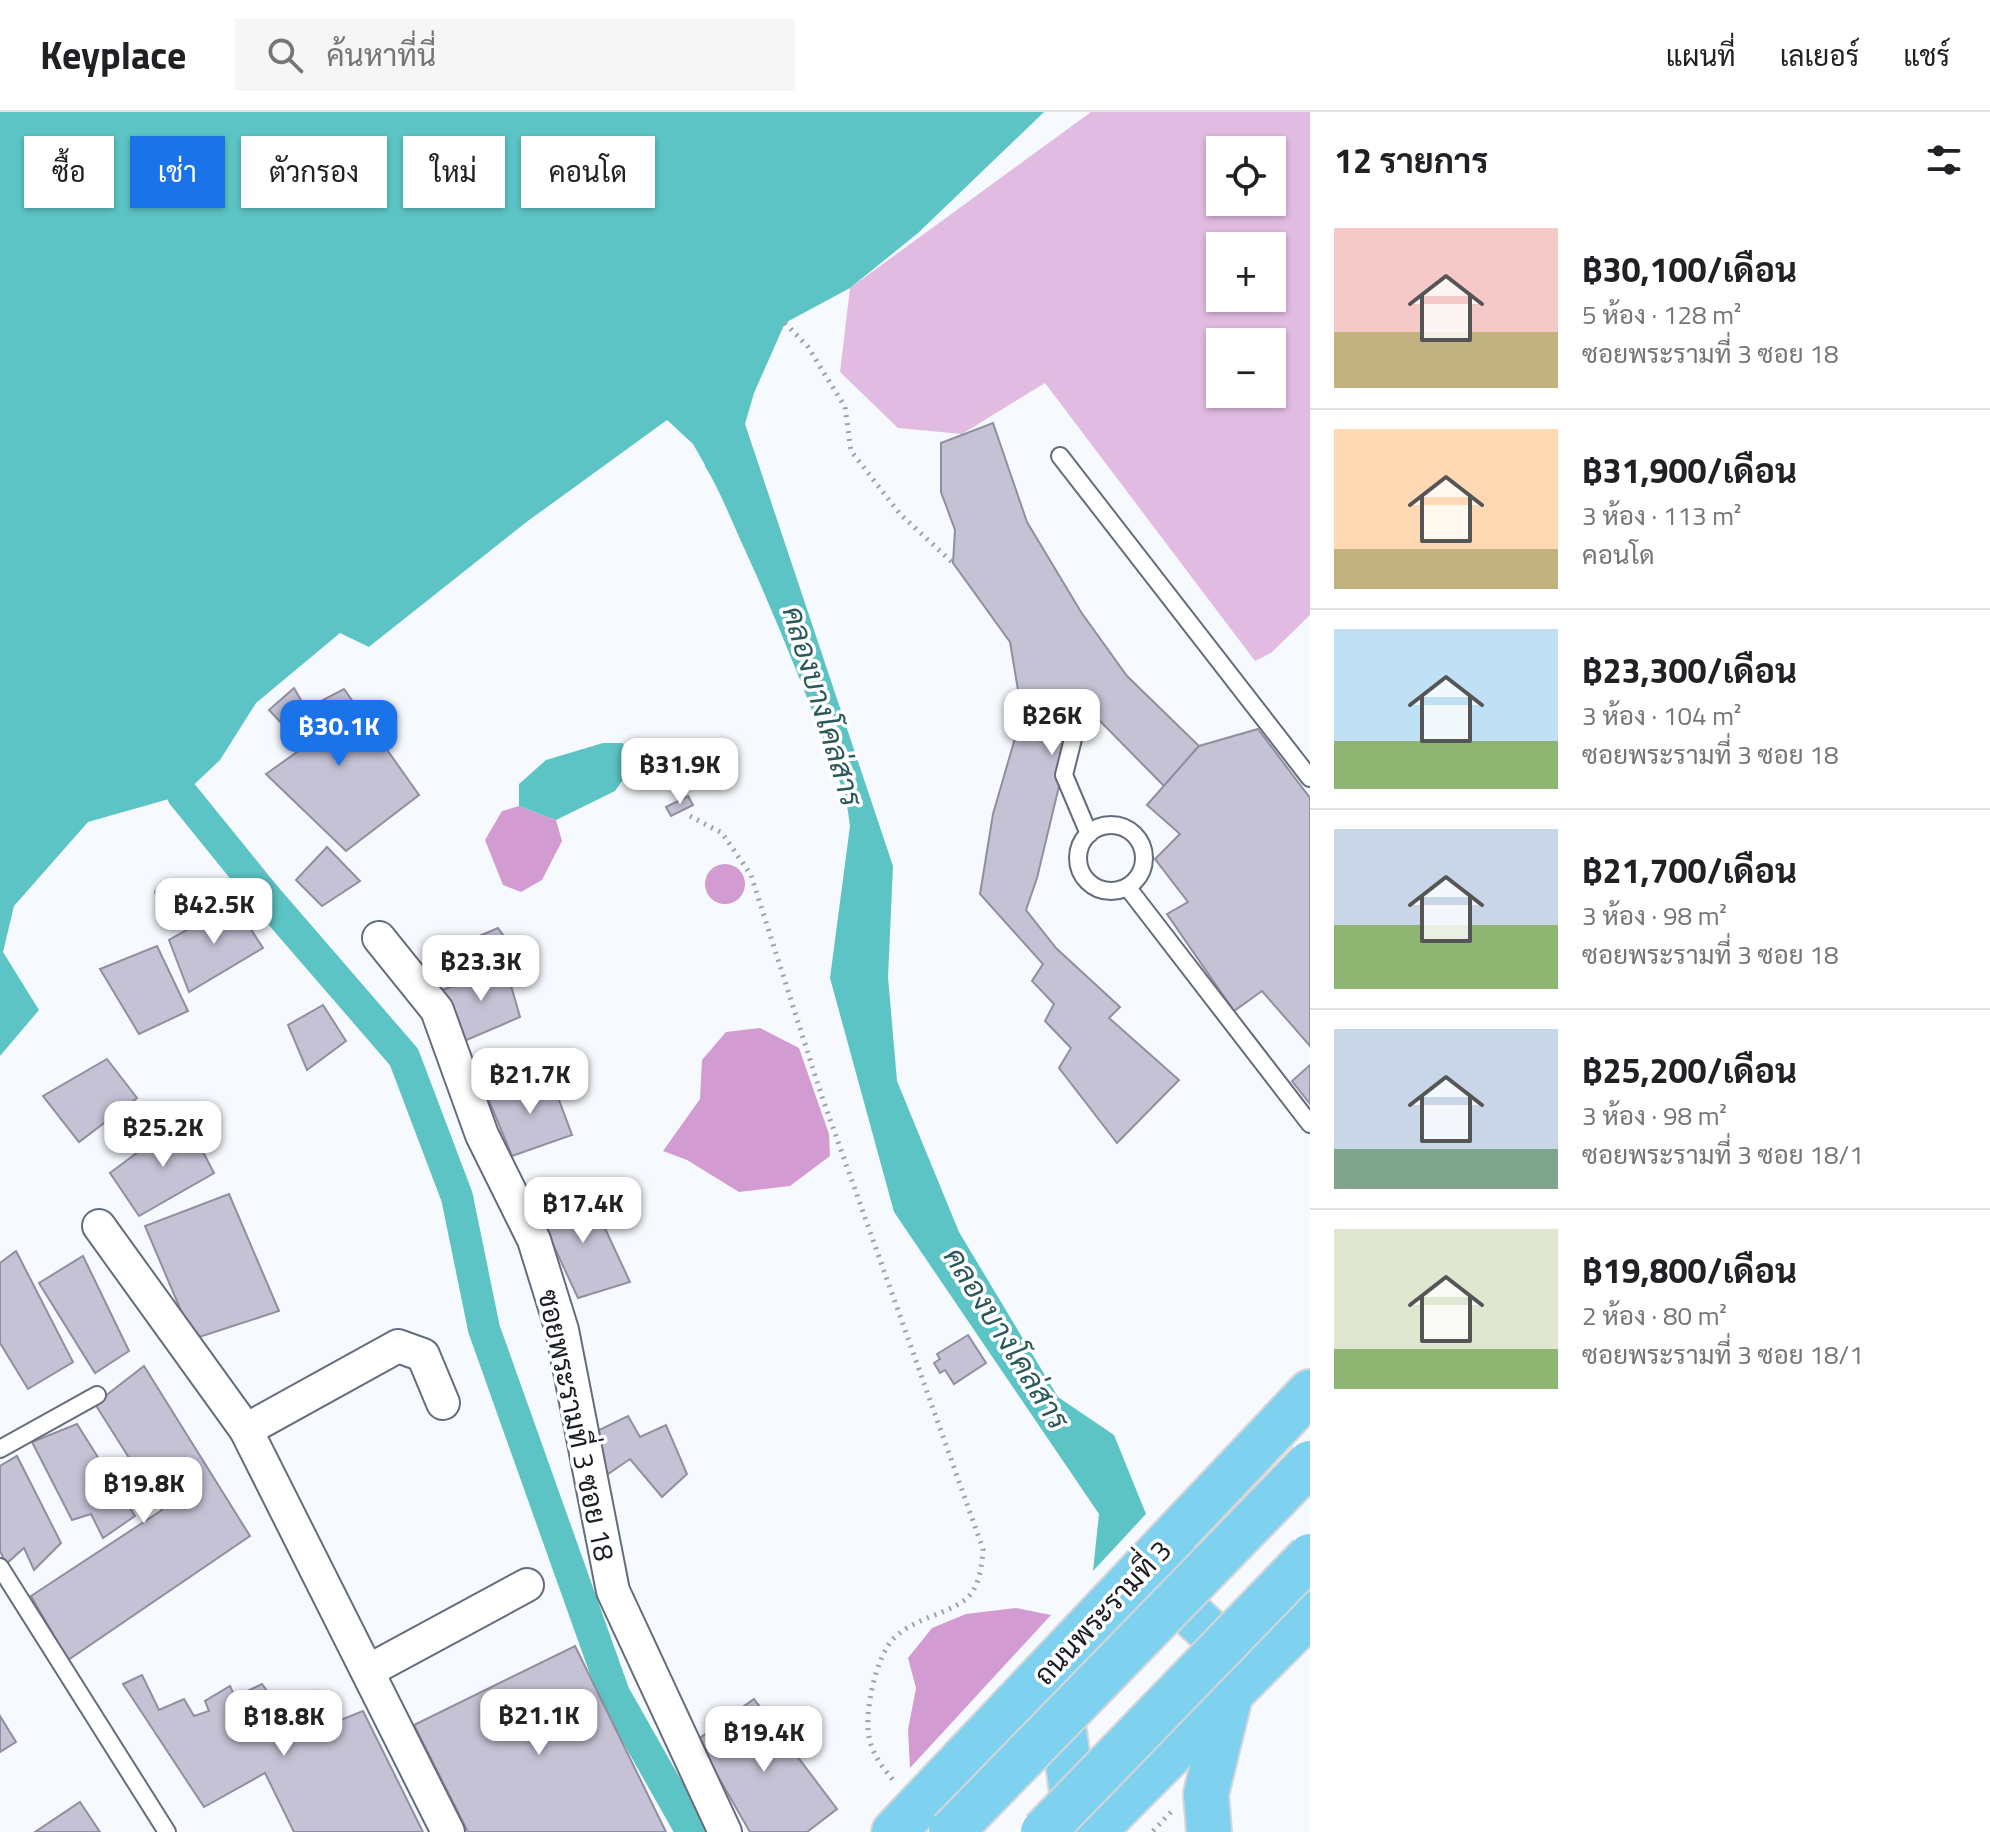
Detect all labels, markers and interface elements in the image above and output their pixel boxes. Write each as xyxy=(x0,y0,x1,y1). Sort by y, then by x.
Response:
search box xyxy=(235,19,795,91)
text: Keyplace xyxy=(40,26,187,84)
text: ค้นหาที่นี่ xyxy=(327,32,436,78)
icon: search xyxy=(263,33,307,77)
text: แผนที่ xyxy=(1666,34,1736,77)
text: เลเยอร์ xyxy=(1780,34,1859,77)
text: แชร์ xyxy=(1903,34,1950,77)
text: 12 รายการ xyxy=(1334,134,1488,186)
chip: ซื้อ xyxy=(24,136,114,208)
chip: เช่า xyxy=(130,136,225,208)
chip: ตัวกรอง xyxy=(241,136,387,208)
chip: ใหม่ xyxy=(403,136,505,208)
chip: คอนโด xyxy=(521,136,655,208)
map controls xyxy=(1206,136,1286,408)
button: locate xyxy=(1206,136,1286,216)
icon: filters xyxy=(1922,138,1966,182)
button: + xyxy=(1206,232,1286,312)
text: ฿30,100/เดือน xyxy=(1582,243,1797,295)
icon: home xyxy=(1398,260,1494,356)
text: 5 ห้อง · 128 m² xyxy=(1582,295,1741,334)
button: − xyxy=(1206,328,1286,408)
text: ซอยพระรามที่ 3 ซอย 18 xyxy=(1582,334,1839,373)
text: ฿31,900/เดือน xyxy=(1582,444,1797,496)
icon: home xyxy=(1398,461,1494,557)
text: 3 ห้อง · 113 m² xyxy=(1582,496,1741,535)
text: คอนโด xyxy=(1582,535,1655,574)
water label: คลองบางโคล่สาร xyxy=(771,600,876,813)
text: ฿23,300/เดือน xyxy=(1582,644,1797,696)
icon: home xyxy=(1398,661,1494,757)
pin: ฿26K xyxy=(1005,689,1099,757)
text: ฿26K xyxy=(1022,695,1082,734)
text: 3 ห้อง · 104 m² xyxy=(1582,696,1741,735)
pin: ฿30.1K xyxy=(274,700,404,768)
text: ฿30.1K xyxy=(298,706,380,745)
text: ซอยพระรามที่ 3 ซอย 18 xyxy=(1582,735,1839,774)
pin: ฿31.9K xyxy=(615,738,745,806)
text: ฿31.9K xyxy=(639,744,721,783)
text: ฿21,700/เดือน xyxy=(1582,844,1797,896)
icon: home xyxy=(1398,861,1494,957)
pin: ฿42.5K xyxy=(149,878,279,946)
text: ฿42.5K xyxy=(173,884,255,923)
text: 3 ห้อง · 98 m² xyxy=(1582,896,1727,935)
pin: ฿23.3K xyxy=(416,935,546,1003)
text: ซอยพระรามที่ 3 ซอย 18 xyxy=(1582,935,1839,974)
text: ฿23.3K xyxy=(440,941,522,980)
text: ฿25,200/เดือน xyxy=(1582,1044,1797,1096)
pin: ฿21.7K xyxy=(465,1048,595,1116)
text: ฿21.7K xyxy=(489,1054,571,1093)
icon: home xyxy=(1398,1061,1494,1157)
text: 3 ห้อง · 98 m² xyxy=(1582,1096,1727,1135)
pin: ฿25.2K xyxy=(98,1101,228,1169)
text: ฿25.2K xyxy=(122,1107,204,1146)
text: ซอยพระรามที่ 3 ซอย 18/1 xyxy=(1582,1135,1864,1174)
pin: ฿17.4K xyxy=(518,1177,648,1245)
text: ฿17.4K xyxy=(542,1183,624,1222)
water label: คลองบางโคล่สาร xyxy=(932,1238,1082,1439)
text: ฿19,800/เดือน xyxy=(1582,1244,1797,1296)
icon: home xyxy=(1398,1261,1494,1357)
street label: ซอยพระรามที่ 3 ซอย 18 xyxy=(527,1285,629,1565)
text: 2 ห้อง · 80 m² xyxy=(1582,1296,1727,1335)
text: ซอยพระรามที่ 3 ซอย 18/1 xyxy=(1582,1335,1864,1374)
pin: ฿19.8K xyxy=(79,1457,209,1525)
text: ฿19.8K xyxy=(103,1463,185,1502)
street label: ถนนพระรามที่ 3 xyxy=(1022,1528,1181,1694)
pin: ฿21.1K xyxy=(474,1689,604,1757)
pin: ฿18.8K xyxy=(219,1690,349,1758)
text: ฿21.1K xyxy=(498,1695,580,1734)
text: ฿18.8K xyxy=(243,1696,325,1735)
pin: ฿19.4K xyxy=(699,1706,829,1774)
text: ฿19.4K xyxy=(723,1712,805,1751)

